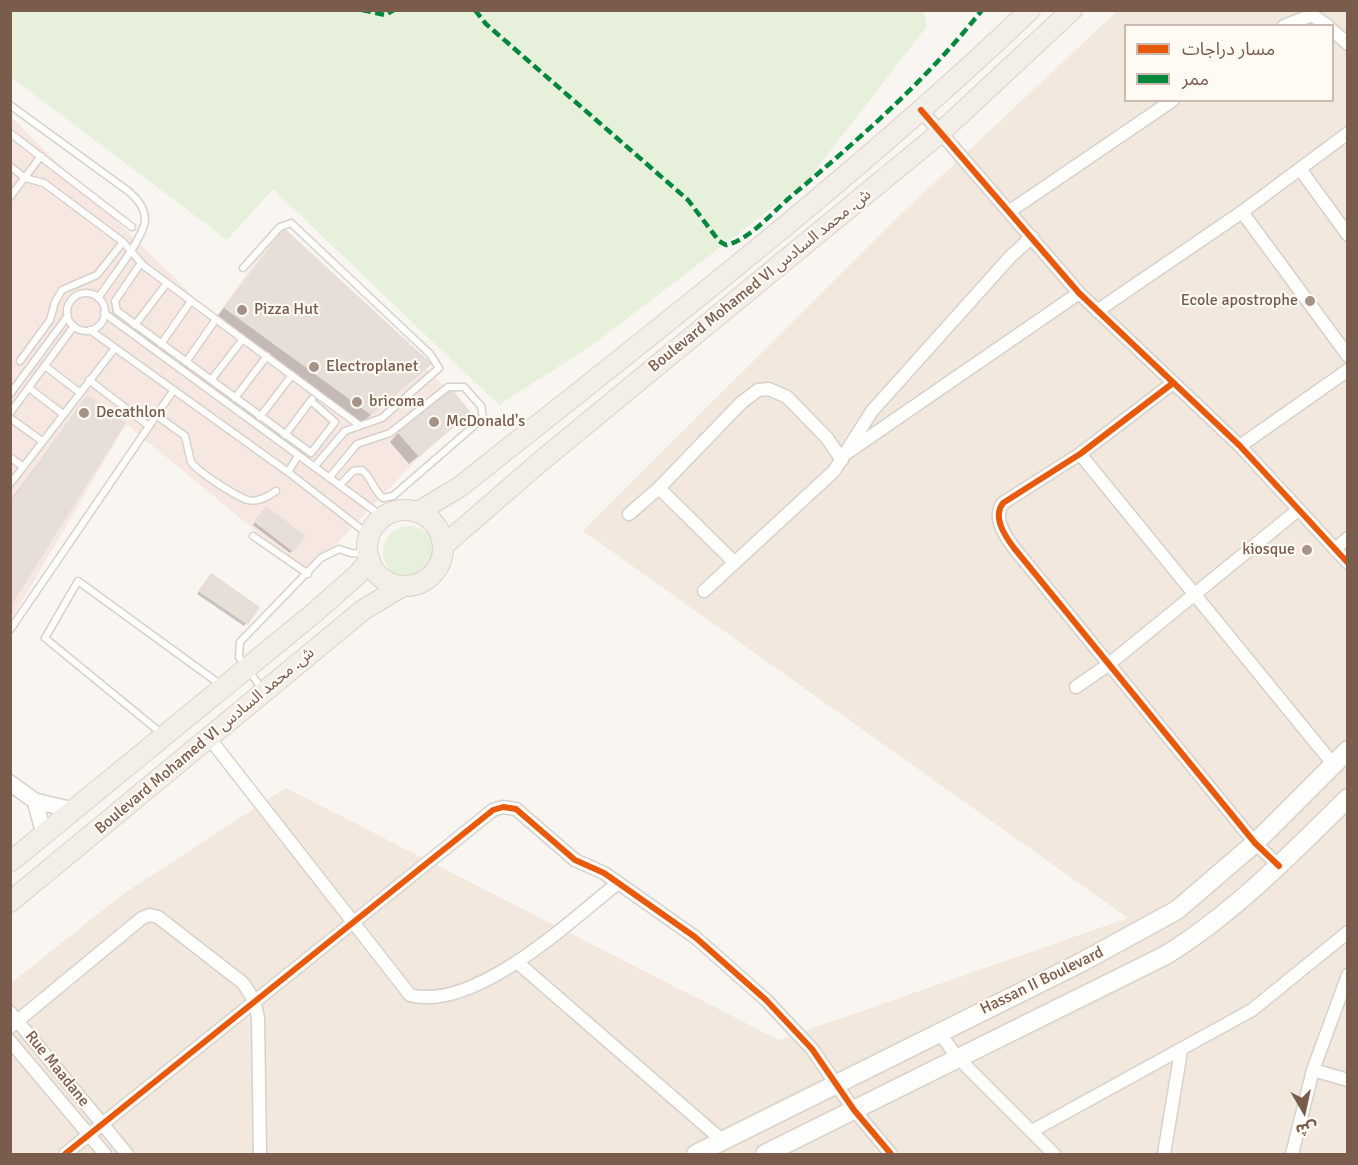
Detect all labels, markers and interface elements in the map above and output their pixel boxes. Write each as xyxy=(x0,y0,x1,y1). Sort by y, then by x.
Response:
legend xyxy=(1124,24,1334,102)
text: مسار دراجات xyxy=(1182,38,1275,60)
text: ممر xyxy=(1182,68,1209,90)
street label: Boulevard Mohamed VI ش. محمد السادس xyxy=(645,185,875,377)
place label: Ecole apostrophe xyxy=(1181,291,1298,311)
marker: Ecole apostrophe xyxy=(1303,294,1317,308)
place label: Pizza Hut xyxy=(254,300,318,320)
marker: Pizza Hut xyxy=(235,303,249,317)
place label: Electroplanet xyxy=(326,357,418,377)
marker: Electroplanet xyxy=(307,360,321,374)
place label: bricoma xyxy=(369,392,425,412)
marker: bricoma xyxy=(350,395,364,409)
place label: Decathlon xyxy=(96,403,166,423)
marker: Decathlon xyxy=(77,406,91,420)
place label: McDonald's xyxy=(446,412,525,432)
marker: McDonald's xyxy=(427,415,441,429)
place label: kiosque xyxy=(1242,540,1295,560)
marker: kiosque xyxy=(1300,543,1314,557)
street label: Boulevard Mohamed VI ش. محمد السادس xyxy=(91,643,319,839)
street label: Hassan II Boulevard xyxy=(977,943,1107,1019)
street label: Rue Maadane xyxy=(21,1027,93,1111)
north arrow xyxy=(1274,1081,1334,1141)
text: ش xyxy=(1294,1117,1319,1140)

